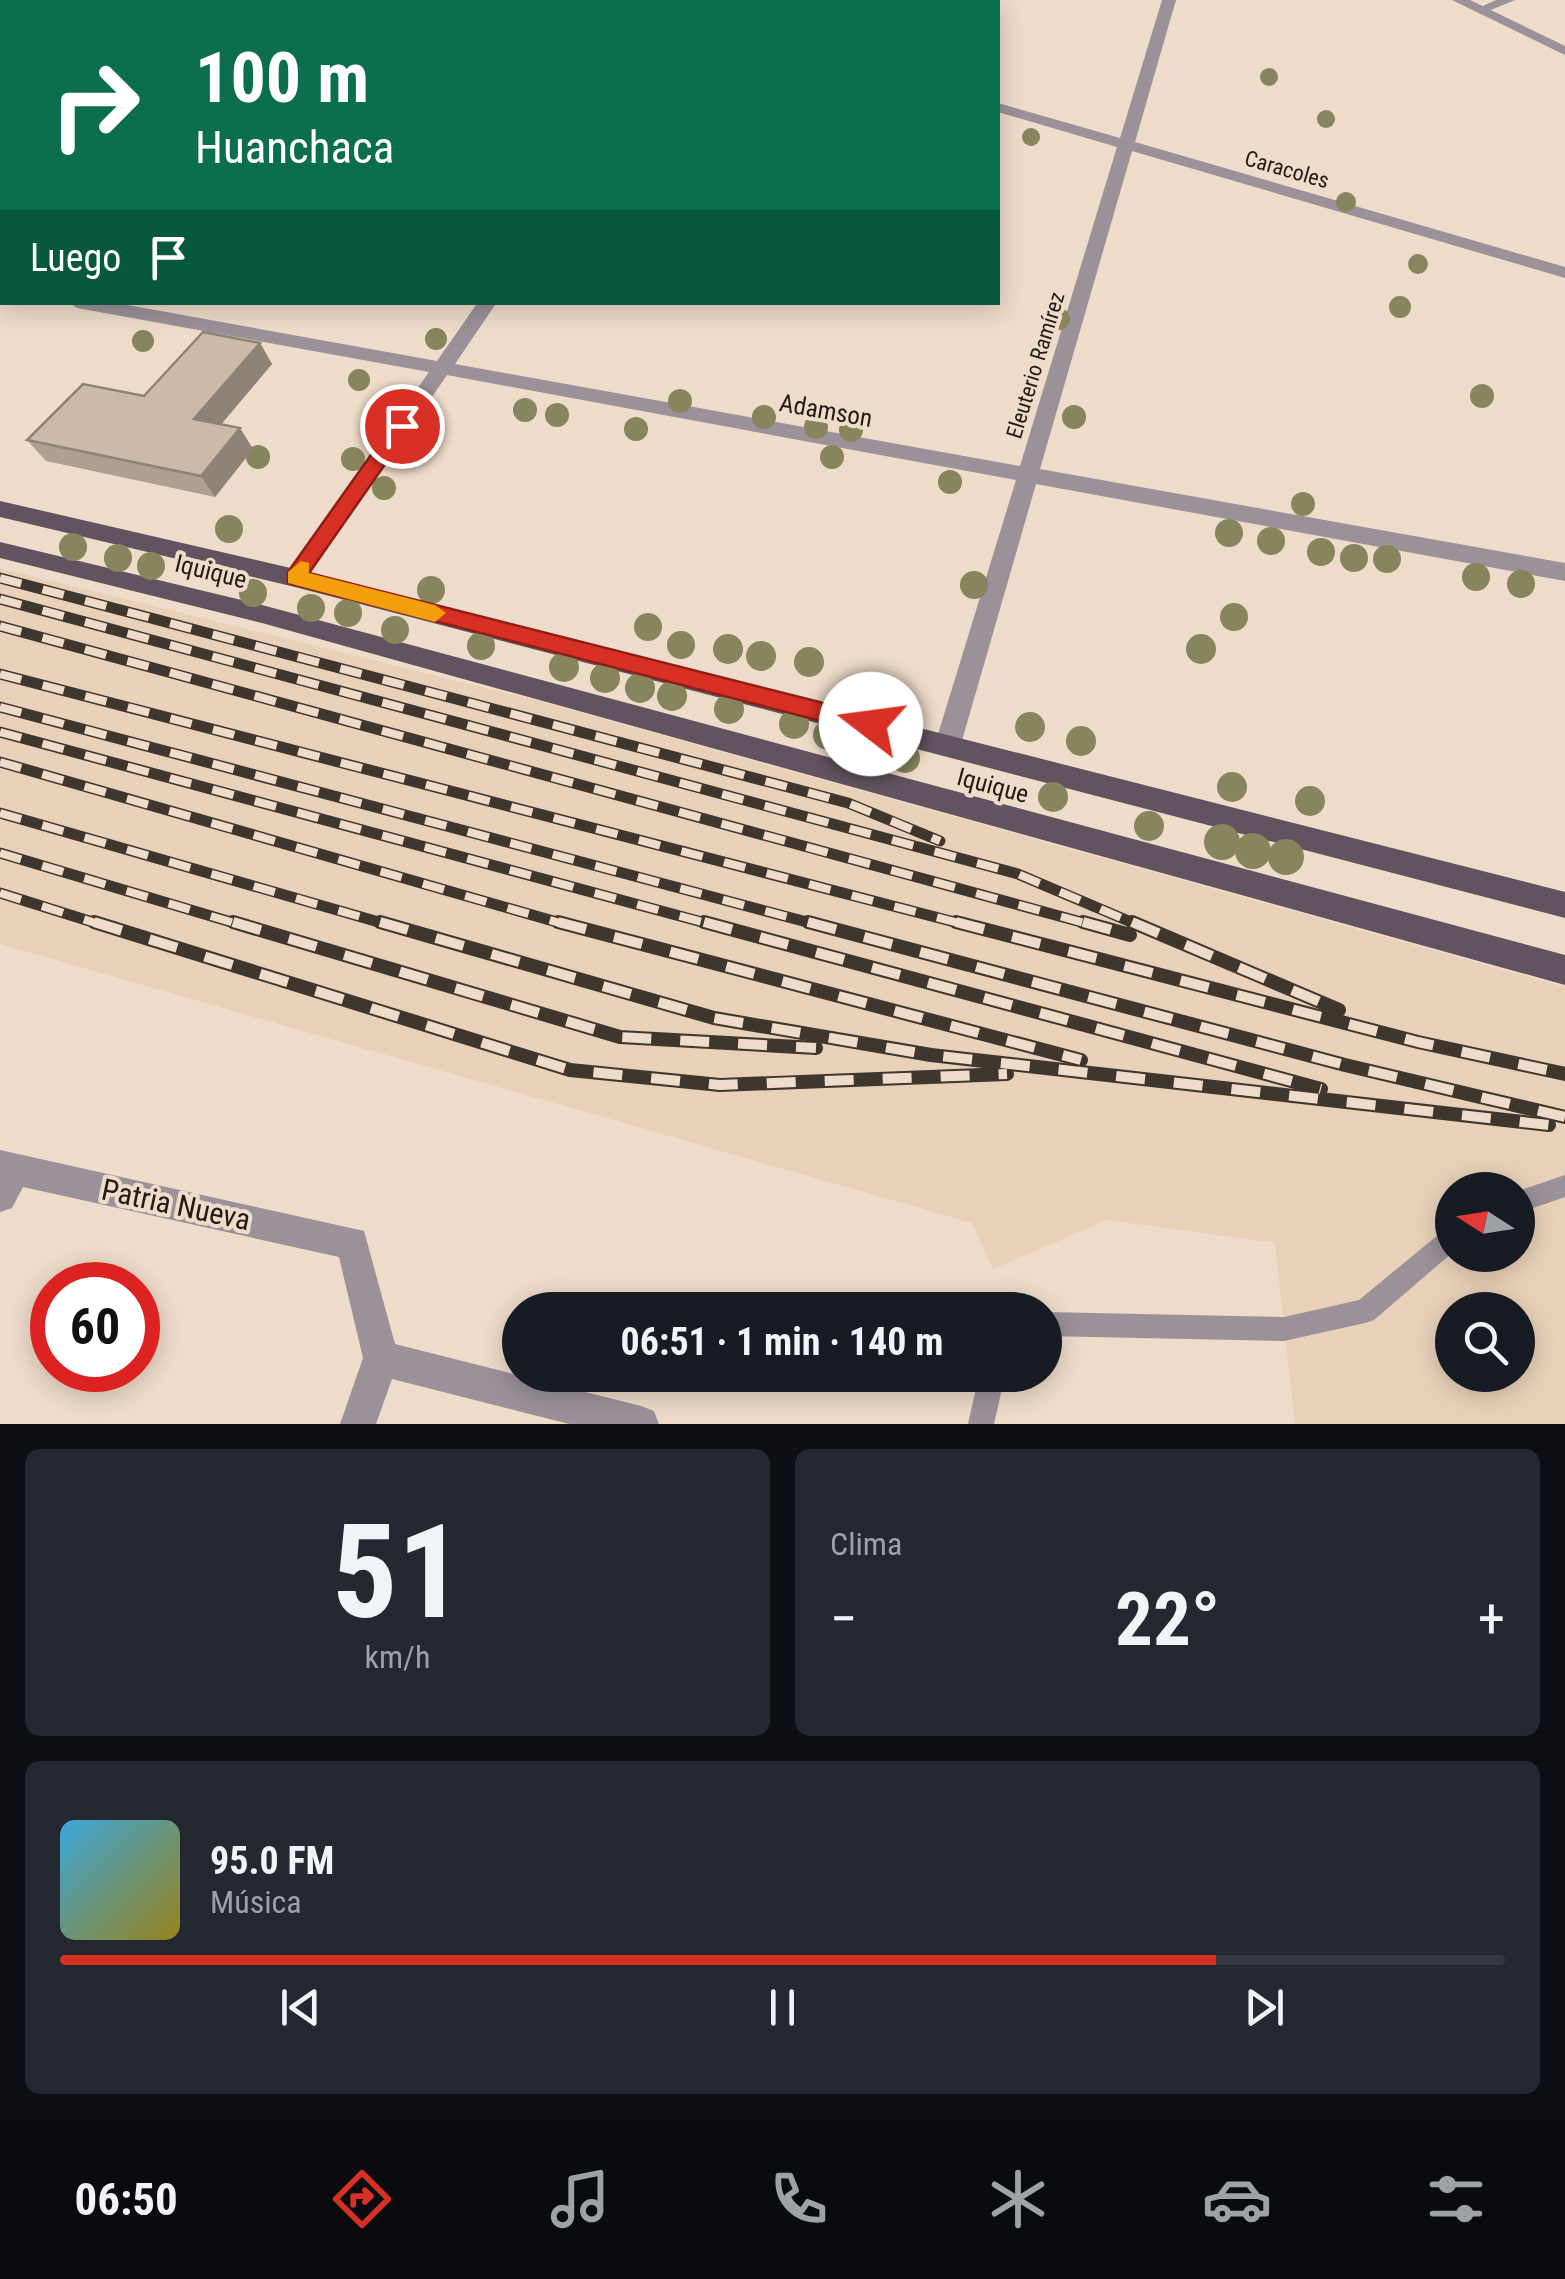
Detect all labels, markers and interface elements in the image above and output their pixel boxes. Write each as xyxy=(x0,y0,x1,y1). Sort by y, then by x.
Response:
text: 100 m xyxy=(195,37,369,119)
icon: right xyxy=(30,40,160,170)
text: Huanchaca xyxy=(195,121,394,174)
street label: Caracoles xyxy=(1242,146,1332,193)
icon: arrive xyxy=(141,230,196,285)
text: Luego xyxy=(30,236,121,280)
street label: Eleuterio Ramírez xyxy=(1001,289,1070,441)
pin xyxy=(360,384,445,469)
street label: Adamson xyxy=(777,388,875,433)
icon: arrive xyxy=(375,399,430,454)
street label: Iquique xyxy=(172,549,250,594)
position arrow xyxy=(819,672,923,776)
street label: Iquique xyxy=(954,762,1032,809)
street label: Patria Nueva xyxy=(99,1172,254,1237)
north arrow xyxy=(1435,1172,1535,1272)
map controls xyxy=(1435,1172,1535,1392)
speed limit sign: 60 xyxy=(30,1262,160,1392)
button: search xyxy=(1435,1292,1535,1392)
text: 06:51 · 1 min · 140 m xyxy=(621,1320,943,1364)
text: 51 xyxy=(332,1496,463,1649)
text: Clima xyxy=(830,1525,902,1563)
text: 22° xyxy=(1115,1575,1220,1663)
text: − xyxy=(830,1587,858,1651)
text: + xyxy=(1478,1587,1505,1651)
text: km/h xyxy=(365,1638,430,1676)
text: 95.0 FM xyxy=(210,1839,334,1883)
text: Música xyxy=(210,1883,302,1921)
icon: previous xyxy=(273,1980,328,2035)
icon: pause xyxy=(755,1980,810,2035)
icon: next xyxy=(1237,1980,1292,2035)
icon: directions xyxy=(327,2164,397,2234)
icon: music xyxy=(545,2164,615,2234)
icon: phone xyxy=(764,2164,834,2234)
icon: climate xyxy=(983,2164,1053,2234)
icon: car xyxy=(1202,2164,1272,2234)
icon: filters xyxy=(1421,2164,1491,2234)
text: 06:50 xyxy=(74,2173,178,2226)

